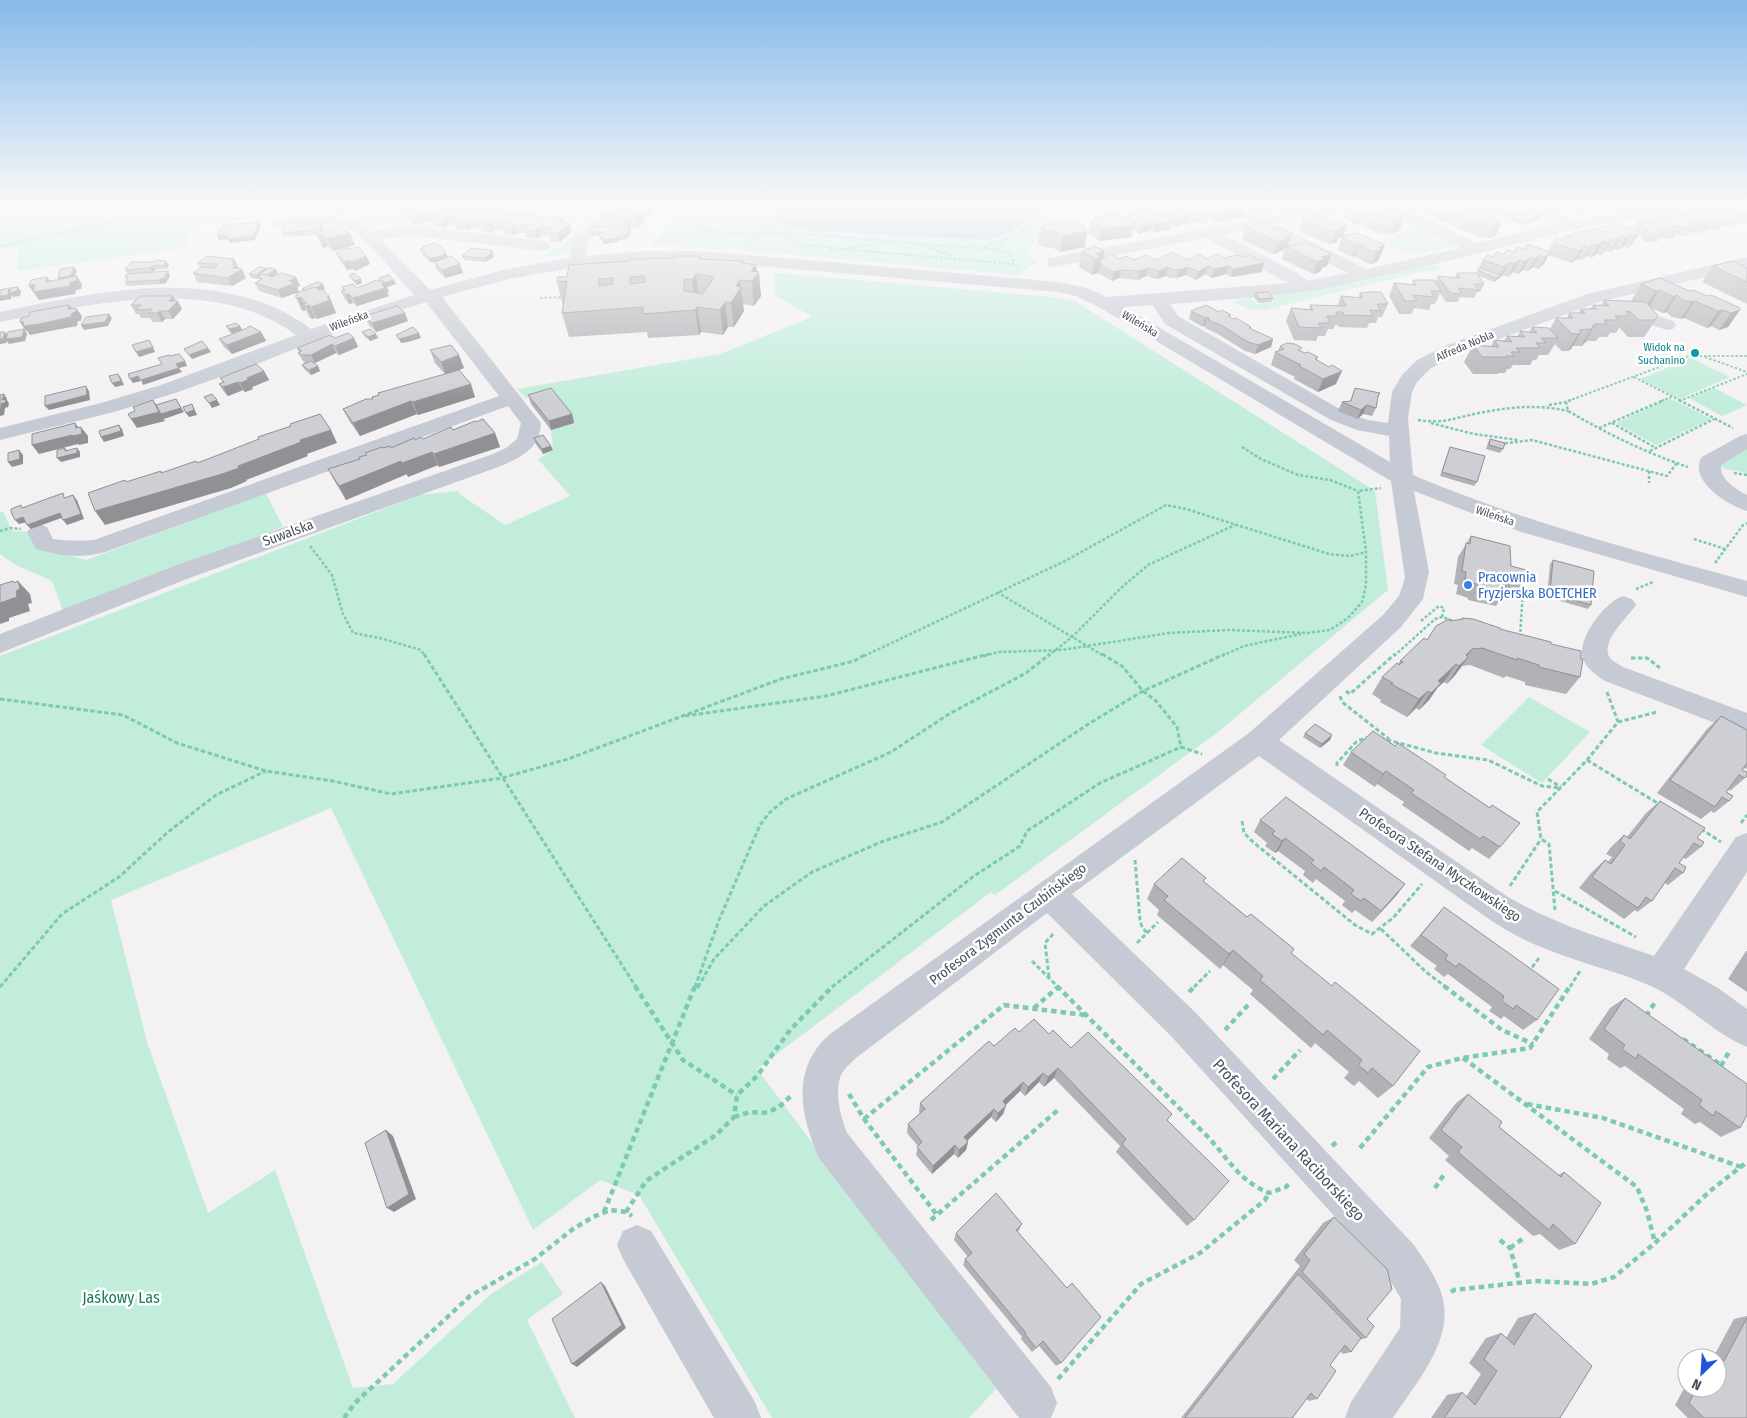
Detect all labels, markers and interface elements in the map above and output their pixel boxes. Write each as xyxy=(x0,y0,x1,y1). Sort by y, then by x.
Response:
street label: Wileńska xyxy=(328,308,370,334)
street label: Wileńska xyxy=(1119,308,1161,340)
street label: Alfreda Nobla xyxy=(1434,328,1496,364)
place label: Widok na Suchanino xyxy=(1638,341,1685,367)
marker: Widok na Suchanino xyxy=(1689,347,1701,359)
street label: Wileńska xyxy=(1474,503,1516,529)
street label: Suwalska xyxy=(260,516,316,550)
place label: Pracownia Fryzjerska BOETCHER xyxy=(1478,569,1597,602)
marker: Pracownia Fryzjerska BOETCHER xyxy=(1462,579,1474,591)
street label: Profesora Stefana Myczkowskiego xyxy=(1356,804,1524,926)
street label: Profesora Zygmunta Czubińskiego xyxy=(926,859,1090,989)
street label: Profesora Mariana Raciborskiego xyxy=(1209,1055,1369,1225)
park label: Jaśkowy Las xyxy=(82,1288,160,1307)
north arrow xyxy=(1677,1348,1727,1398)
text: N xyxy=(1689,1375,1704,1394)

